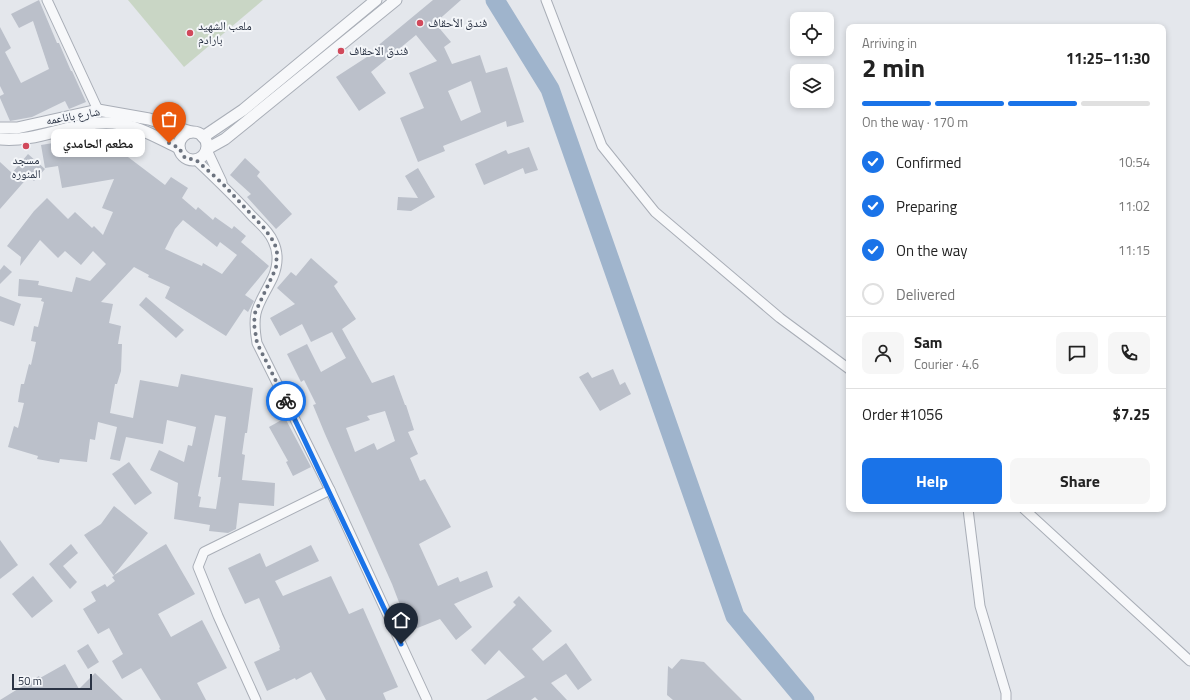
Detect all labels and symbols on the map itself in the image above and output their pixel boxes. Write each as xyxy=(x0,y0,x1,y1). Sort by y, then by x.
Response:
place label: فندق الأحقاف xyxy=(428,13,487,32)
place label: ملعب الشهيد بارادم xyxy=(198,16,252,49)
marker: فندق الأحقاف xyxy=(415,18,425,28)
marker: ملعب الشهيد بارادم xyxy=(185,28,195,38)
place label: فندق الاحقاف xyxy=(349,41,408,60)
marker: فندق الاحقاف xyxy=(336,46,346,56)
street label: شارع باناعمه xyxy=(44,101,102,130)
pin xyxy=(152,102,186,143)
callout: مطعم الحامدي xyxy=(51,129,145,157)
marker: مسجد المنوره xyxy=(21,141,31,151)
place label: مسجد المنوره xyxy=(11,150,41,183)
courier xyxy=(266,381,306,421)
pin xyxy=(384,603,418,644)
scale bar xyxy=(12,672,92,691)

